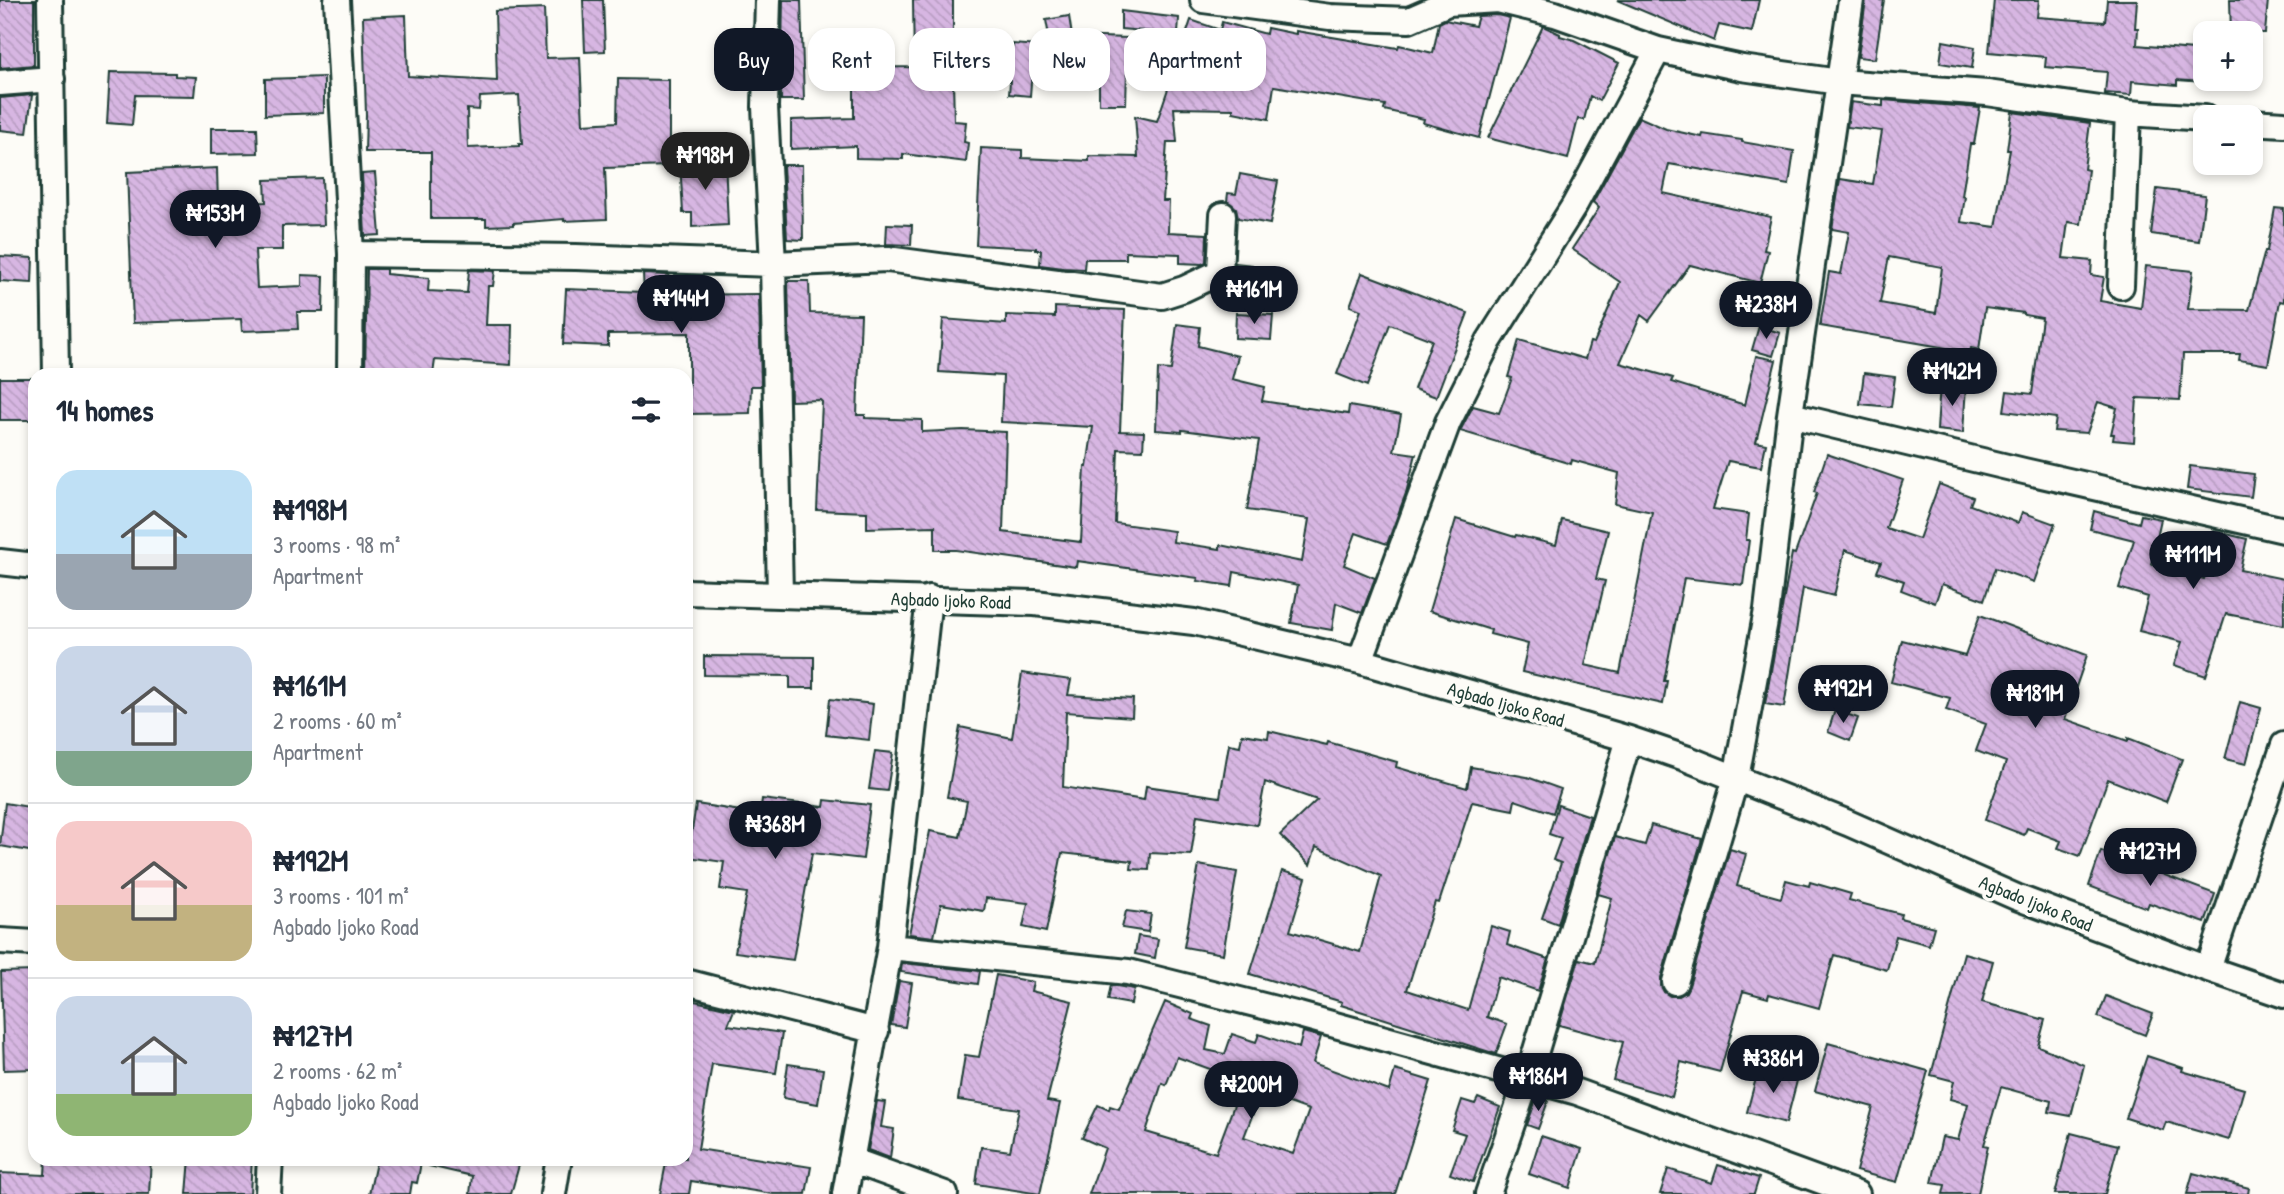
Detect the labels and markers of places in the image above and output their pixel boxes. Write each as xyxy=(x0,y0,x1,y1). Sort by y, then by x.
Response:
pin: ₦198M xyxy=(656,132,754,192)
pin: ₦153M xyxy=(166,190,264,250)
pin: ₦161M xyxy=(1205,266,1303,326)
pin: ₦144M xyxy=(632,276,730,335)
pin: ₦238M xyxy=(1717,282,1815,341)
pin: ₦142M xyxy=(1903,348,2001,408)
pin: ₦111M xyxy=(2144,532,2242,591)
pin: ₦192M xyxy=(1794,666,1892,725)
pin: ₦181M xyxy=(1986,670,2084,730)
pin: ₦368M xyxy=(726,802,824,861)
pin: ₦127M xyxy=(2101,828,2199,888)
pin: ₦386M xyxy=(1724,1036,1822,1095)
pin: ₦186M xyxy=(1489,1054,1587,1113)
pin: ₦200M xyxy=(1202,1062,1300,1121)

